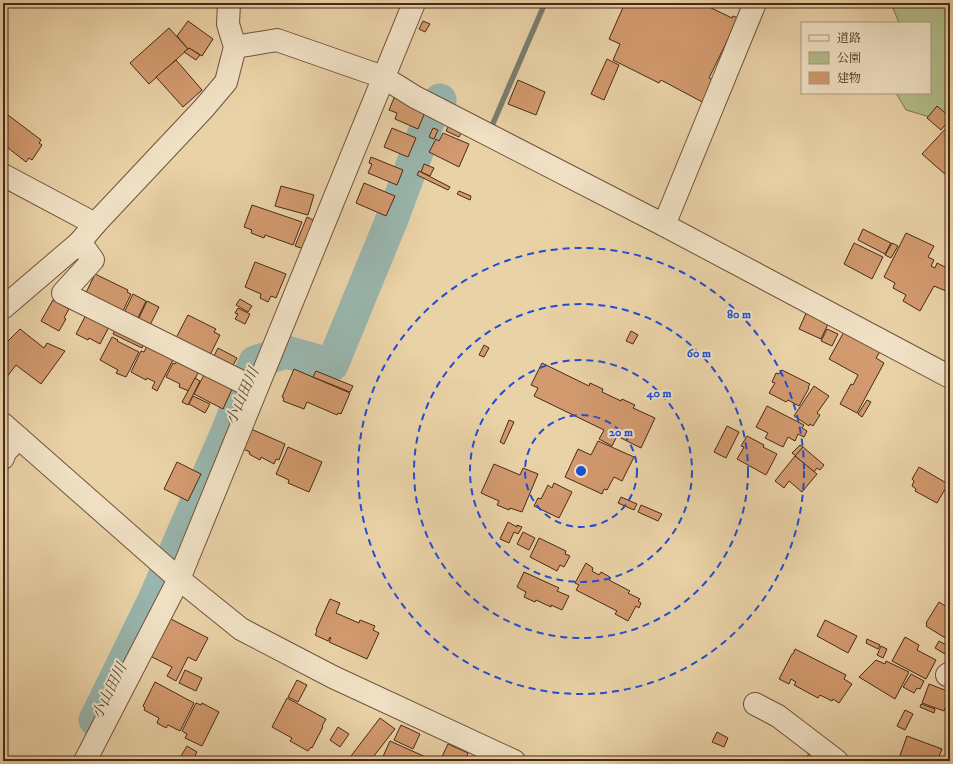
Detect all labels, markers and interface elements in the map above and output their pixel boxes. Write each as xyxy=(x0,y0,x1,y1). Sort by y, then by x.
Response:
legend xyxy=(801,22,931,94)
text: 道路 xyxy=(837,31,861,46)
text: 公園 xyxy=(837,51,861,66)
text: 建物 xyxy=(837,71,861,86)
text: 80 m xyxy=(727,307,751,322)
text: 60 m xyxy=(687,346,711,361)
water label: 小山田川 xyxy=(222,363,264,427)
text: 40 m xyxy=(646,386,671,401)
text: 20 m xyxy=(609,425,633,440)
centre of rings xyxy=(574,464,588,478)
water label: 小山田川 xyxy=(88,658,132,722)

